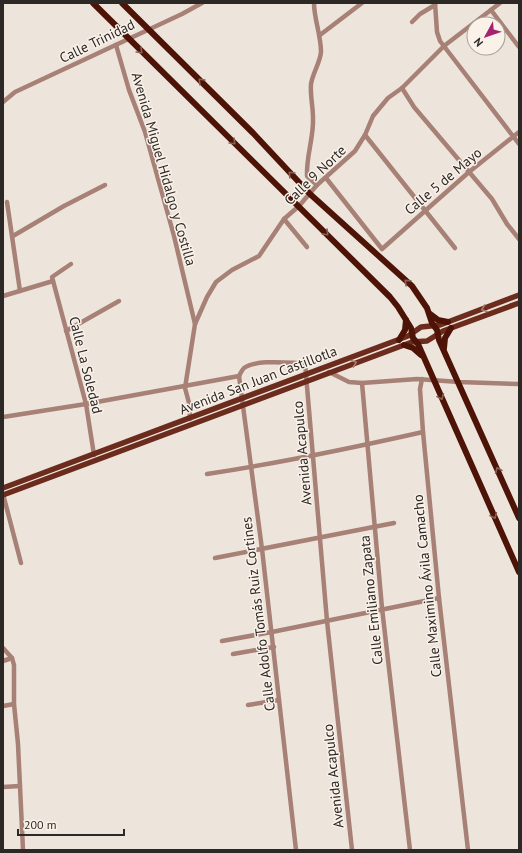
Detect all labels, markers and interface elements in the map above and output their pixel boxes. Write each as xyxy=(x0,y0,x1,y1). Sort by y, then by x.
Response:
street label: Calle Trinidad xyxy=(56,15,138,67)
north arrow xyxy=(466,16,506,56)
text: N xyxy=(471,35,486,50)
one-way arrow xyxy=(135,46,143,54)
street label: Avenida Miguel Hidalgo y Costilla xyxy=(128,70,200,268)
one-way arrow xyxy=(198,78,206,86)
one-way arrow xyxy=(228,137,236,145)
street label: Calle 9 Norte xyxy=(280,141,350,209)
street label: Calle 5 de Mayo xyxy=(401,143,485,219)
one-way arrow xyxy=(289,171,296,179)
one-way arrow xyxy=(321,228,329,236)
one-way arrow xyxy=(404,280,411,287)
one-way arrow xyxy=(480,304,487,312)
street label: Calle La Soledad xyxy=(65,315,107,415)
street label: Avenida San Juan Castillotla xyxy=(177,342,339,418)
one-way arrow xyxy=(351,360,358,368)
one-way arrow xyxy=(436,393,444,400)
street label: Avenida Acapulco xyxy=(288,400,316,506)
one-way arrow xyxy=(494,466,502,473)
street label: Calle Maximino Ávila Camacho xyxy=(408,494,446,678)
one-way arrow xyxy=(489,511,497,519)
street label: Calle Adolfo Tomás Ruiz Cortines xyxy=(237,516,279,712)
street label: Calle Emiliano Zapata xyxy=(355,534,387,666)
street label: Avenida Acapulco xyxy=(319,723,347,829)
scale bar xyxy=(18,811,124,837)
text: 200 m xyxy=(24,817,57,832)

